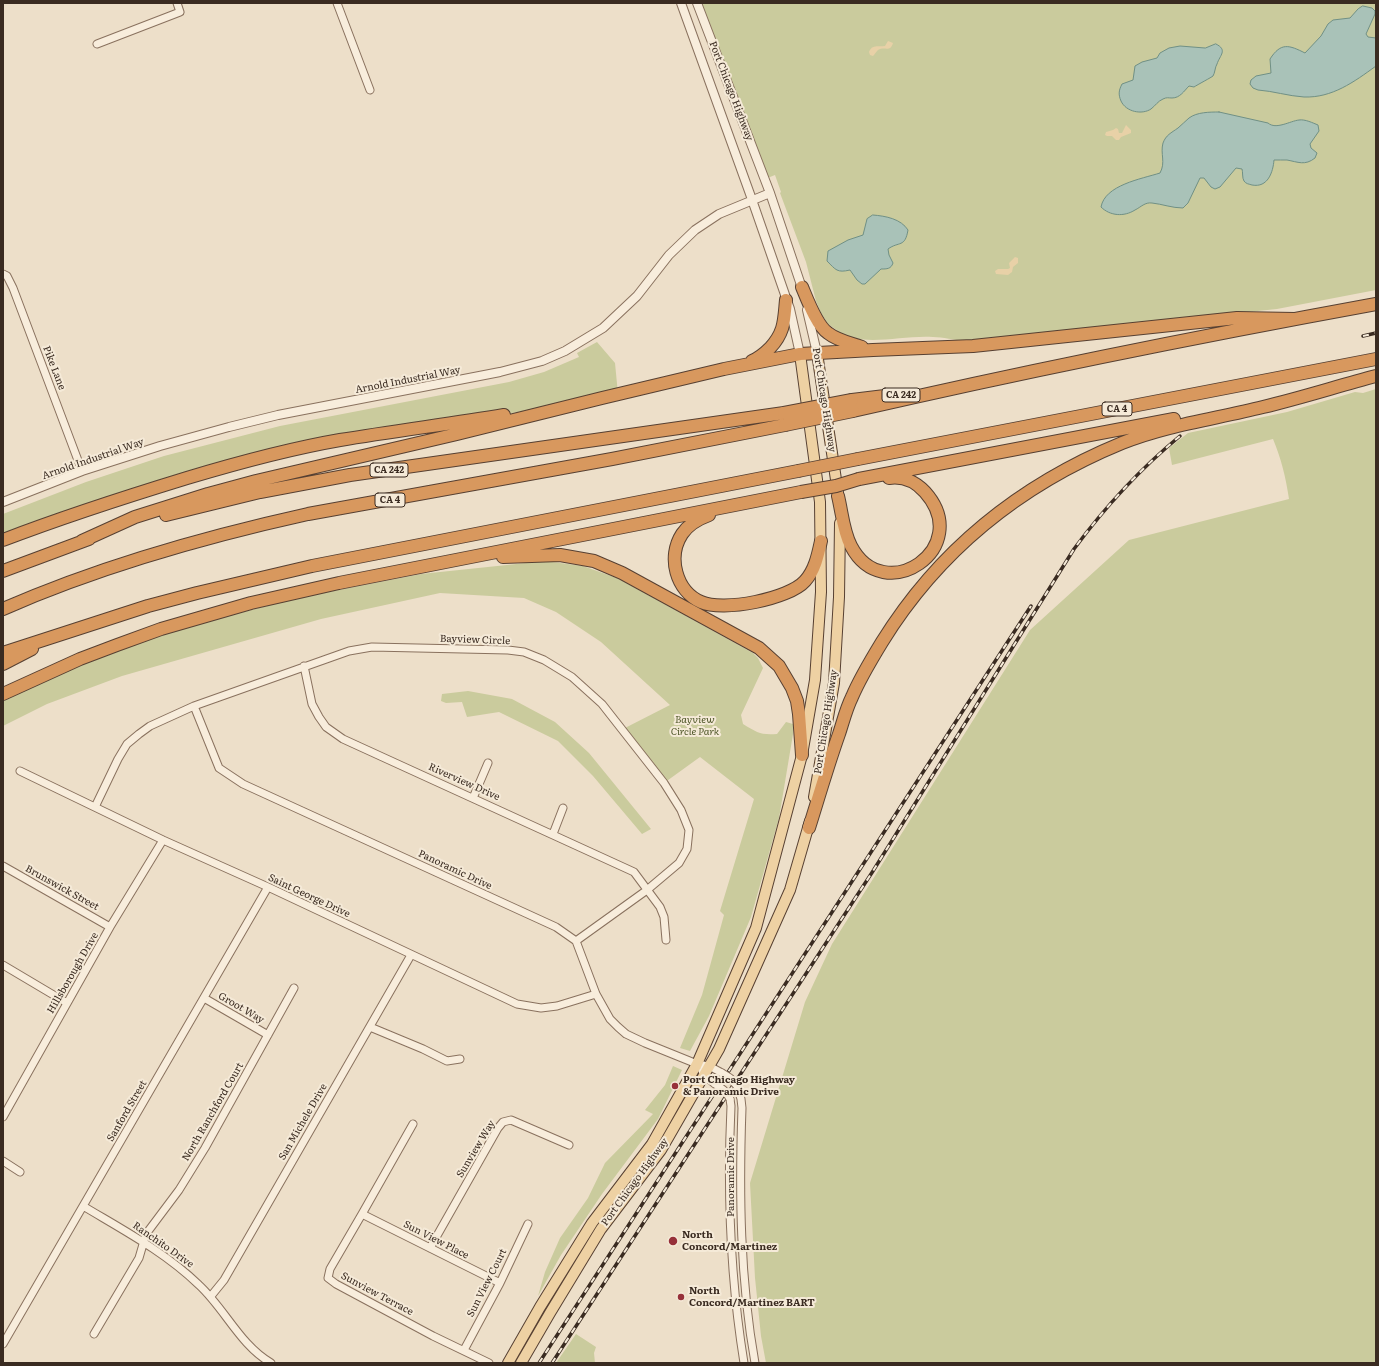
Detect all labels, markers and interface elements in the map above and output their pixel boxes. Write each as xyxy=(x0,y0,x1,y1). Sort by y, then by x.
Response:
street label: Port Chicago Highway xyxy=(706,40,756,142)
street label: Pike Lane xyxy=(40,344,68,392)
street label: Port Chicago Highway xyxy=(810,347,838,453)
street label: Arnold Industrial Way xyxy=(354,364,462,396)
road number: CA 242 xyxy=(882,388,920,402)
road number: CA 4 xyxy=(1102,402,1132,416)
street label: Arnold Industrial Way xyxy=(41,436,145,482)
road number: CA 242 xyxy=(370,463,408,477)
road number: CA 4 xyxy=(375,493,405,507)
street label: Bayview Circle xyxy=(440,633,510,647)
street label: Port Chicago Highway xyxy=(812,669,840,775)
park label: Bayview Circle Park xyxy=(671,714,719,738)
street label: Riverview Drive xyxy=(426,761,502,803)
street label: Panoramic Drive xyxy=(416,848,494,892)
street label: Brunswick Street xyxy=(23,863,101,913)
street label: Saint George Drive xyxy=(266,872,352,920)
street label: Hillsborough Drive xyxy=(45,930,101,1016)
street label: Groot Way xyxy=(216,990,266,1026)
street label: North Ranchford Court xyxy=(180,1061,246,1163)
place label: Port Chicago Highway & Panoramic Drive xyxy=(683,1074,795,1098)
street label: Sanford Street xyxy=(105,1078,149,1144)
marker: Port Chicago Highway & Panoramic Drive xyxy=(670,1081,680,1091)
street label: San Michele Drive xyxy=(276,1082,330,1162)
street label: Sunview Way xyxy=(454,1118,498,1180)
street label: Port Chicago Highway xyxy=(599,1136,671,1228)
street label: Panoramic Drive xyxy=(725,1137,737,1217)
street label: Sun View Place xyxy=(401,1218,471,1262)
street label: Ranchito Drive xyxy=(130,1220,196,1270)
place label: North Concord/Martinez xyxy=(682,1229,777,1252)
marker: North Concord/Martinez xyxy=(667,1235,679,1247)
street label: Sun View Court xyxy=(465,1247,509,1319)
street label: Sunview Terrace xyxy=(339,1270,415,1318)
place label: North Concord/Martinez BART xyxy=(689,1285,815,1308)
marker: North Concord/Martinez BART xyxy=(676,1292,686,1302)

